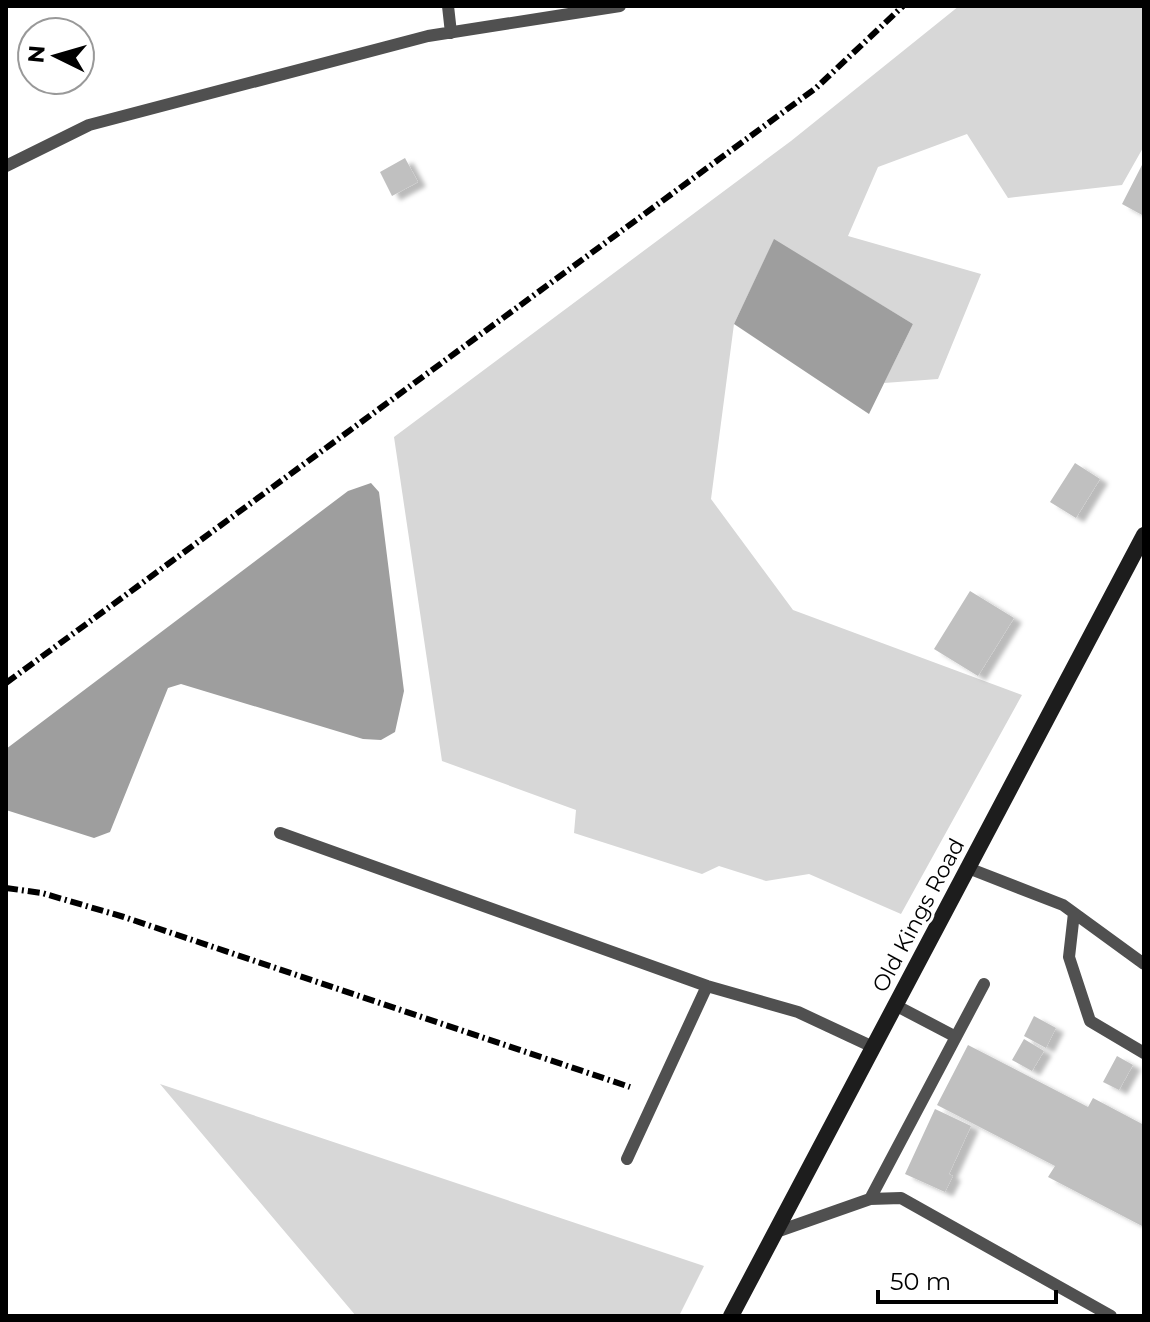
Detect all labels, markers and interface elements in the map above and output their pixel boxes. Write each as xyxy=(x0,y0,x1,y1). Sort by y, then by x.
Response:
north arrow xyxy=(16,16,96,96)
text: N xyxy=(22,44,51,64)
street label: Old Kings Road xyxy=(866,834,970,997)
scale bar xyxy=(878,1254,1056,1304)
text: 50 m xyxy=(890,1267,951,1296)

